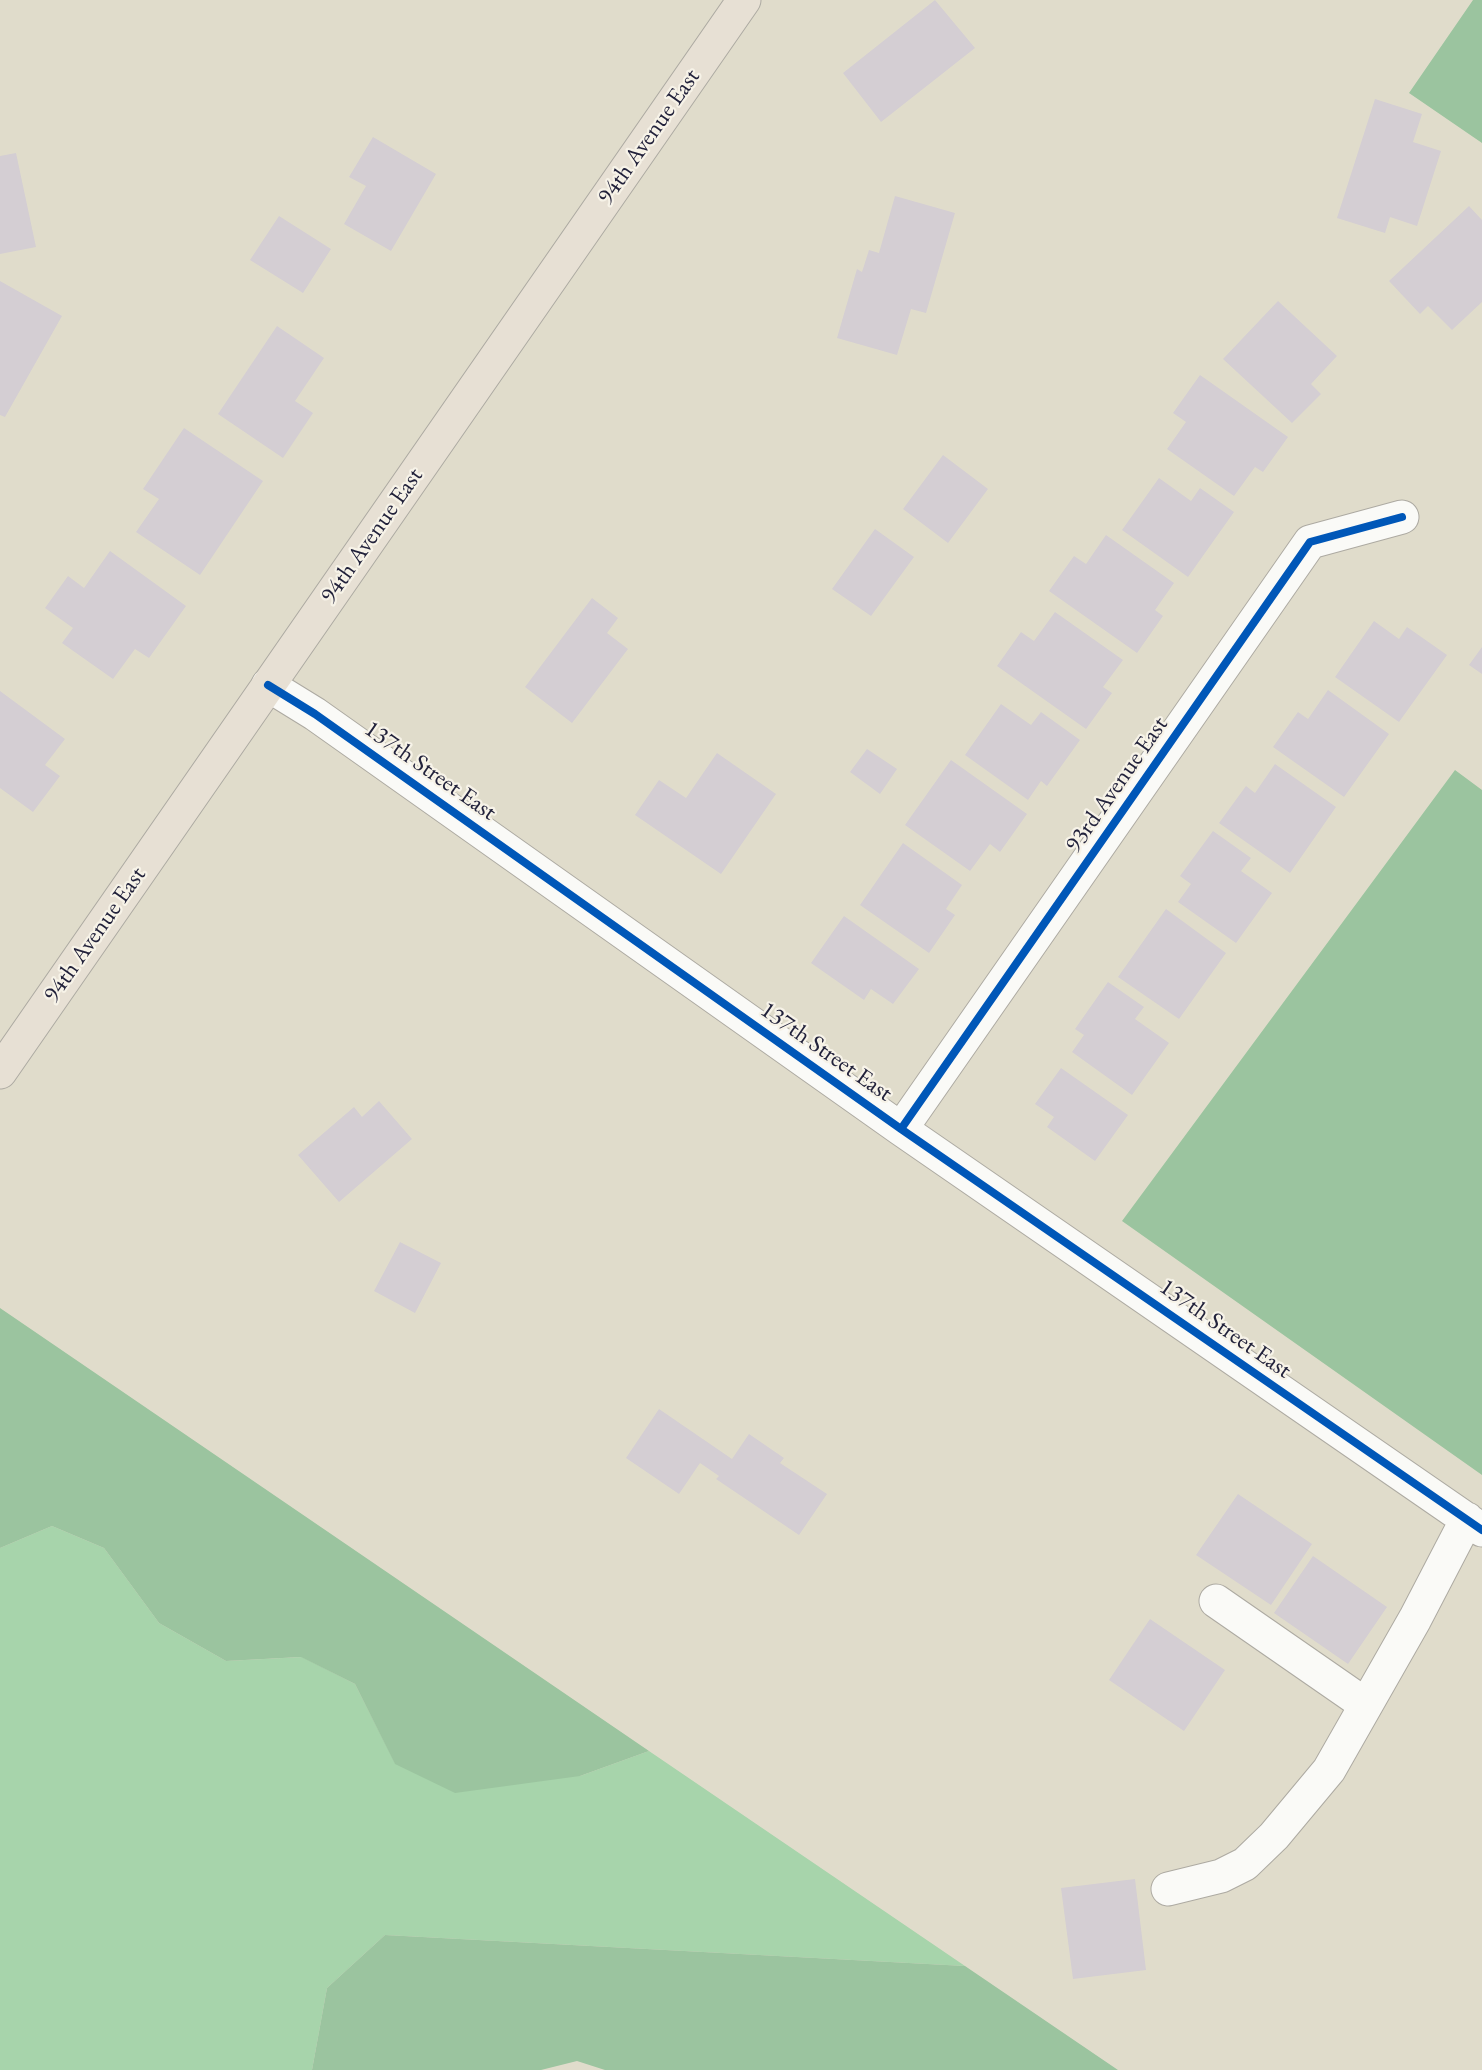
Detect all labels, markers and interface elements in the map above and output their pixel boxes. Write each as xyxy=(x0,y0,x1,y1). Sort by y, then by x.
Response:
street label: 94th Avenue East xyxy=(592,64,706,210)
street label: 94th Avenue East xyxy=(315,463,429,609)
street label: 93rd Avenue East xyxy=(1059,711,1175,859)
street label: 137th Street East xyxy=(358,715,502,827)
street label: 94th Avenue East xyxy=(38,862,152,1008)
street label: 137th Street East xyxy=(754,996,898,1108)
street label: 137th Street East xyxy=(1153,1273,1297,1385)

